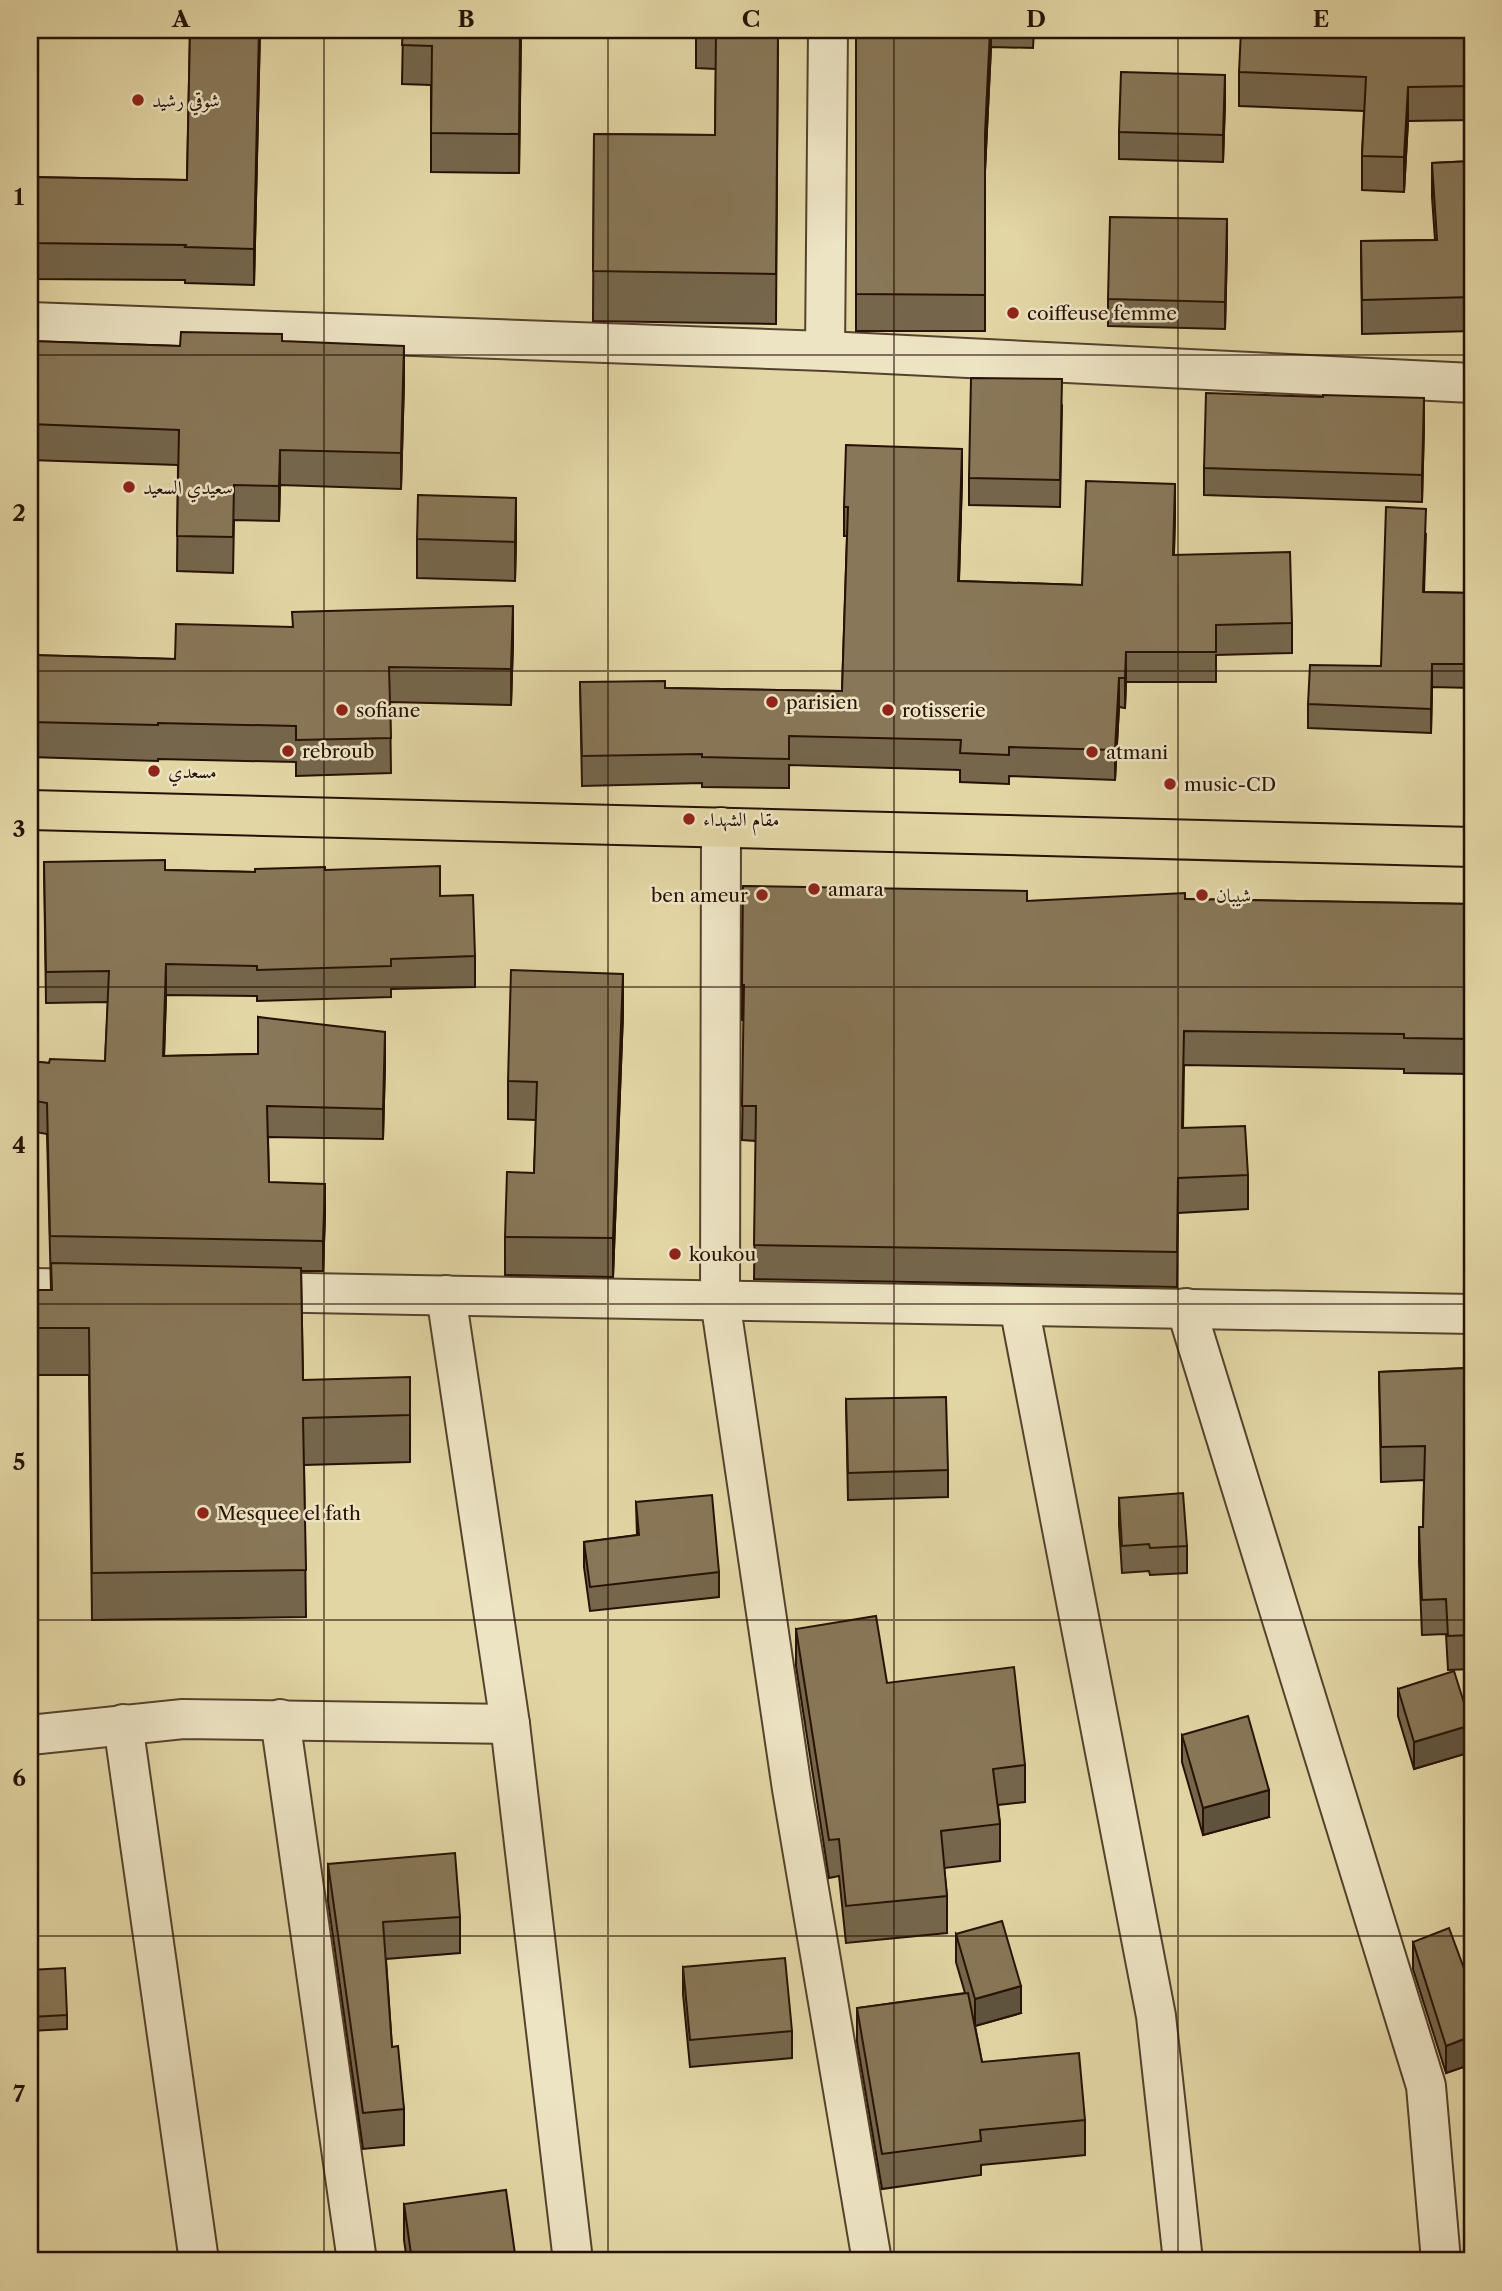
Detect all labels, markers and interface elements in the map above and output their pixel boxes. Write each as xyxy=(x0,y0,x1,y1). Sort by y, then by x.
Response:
text: A xyxy=(171,5,191,33)
text: B xyxy=(457,5,475,33)
text: C xyxy=(742,5,760,33)
text: D xyxy=(1026,5,1046,33)
text: E xyxy=(1313,5,1329,33)
place label: شوقي رشيد xyxy=(152,89,220,116)
marker: شوقي رشيد xyxy=(130,92,146,108)
text: 1 xyxy=(14,183,25,211)
place label: coiffeuse femme xyxy=(1027,302,1177,325)
marker: coiffeuse femme xyxy=(1005,305,1021,321)
place label: سعيدي السعيد xyxy=(143,476,233,503)
marker: سعيدي السعيد xyxy=(121,479,137,495)
text: 2 xyxy=(12,499,26,527)
place label: parisien xyxy=(786,691,858,714)
marker: parisien xyxy=(764,694,780,710)
place label: sofiane xyxy=(356,699,420,722)
place label: rotisserie xyxy=(902,699,986,722)
marker: sofiane xyxy=(334,702,350,718)
marker: rotisserie xyxy=(880,702,896,718)
place label: rebroub xyxy=(302,740,374,763)
place label: atmani xyxy=(1106,741,1168,764)
marker: rebroub xyxy=(280,743,296,759)
marker: atmani xyxy=(1084,744,1100,760)
place label: مسعدي xyxy=(168,760,217,787)
marker: مسعدي xyxy=(146,763,162,779)
place label: music-CD xyxy=(1184,773,1276,796)
marker: music-CD xyxy=(1162,776,1178,792)
place label: مقام الشهداء xyxy=(703,808,779,836)
marker: مقام الشهداء xyxy=(681,811,697,827)
text: 3 xyxy=(13,815,26,843)
place label: amara xyxy=(828,878,884,901)
marker: amara xyxy=(806,881,822,897)
place label: ben ameur xyxy=(651,884,748,907)
place label: شيبان xyxy=(1216,884,1251,907)
marker: ben ameur xyxy=(754,887,770,903)
marker: شيبان xyxy=(1194,887,1210,903)
text: 4 xyxy=(12,1131,26,1159)
place label: koukou xyxy=(689,1243,756,1266)
marker: koukou xyxy=(667,1246,683,1262)
text: 5 xyxy=(13,1448,25,1476)
place label: Mesquee el fath xyxy=(217,1502,361,1525)
marker: Mesquee el fath xyxy=(195,1505,211,1521)
text: 6 xyxy=(12,1764,26,1792)
text: 7 xyxy=(13,2080,25,2108)

